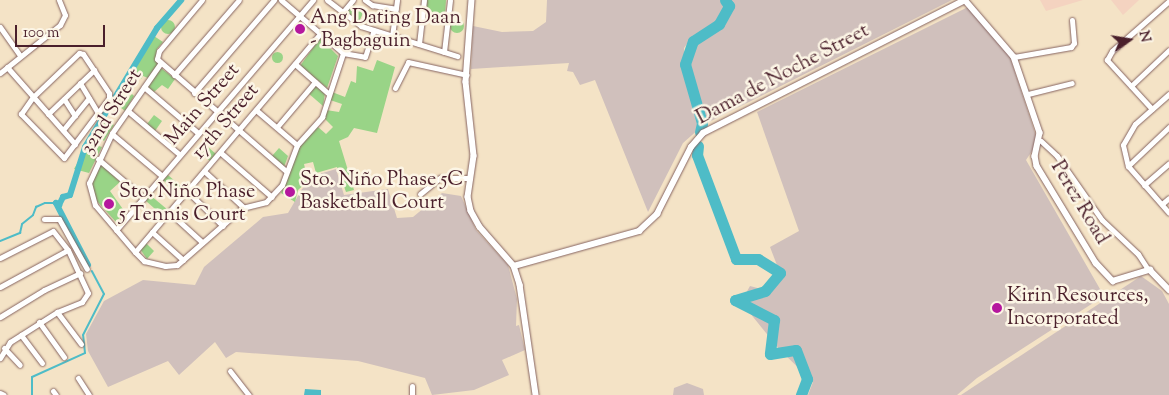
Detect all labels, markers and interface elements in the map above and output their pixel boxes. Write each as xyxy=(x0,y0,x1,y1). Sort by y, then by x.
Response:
place label: Ang Dating Daan - Bagbaguin xyxy=(310,6,461,53)
scale bar xyxy=(18,15,108,47)
north arrow xyxy=(1104,15,1154,65)
street label: Dama de Noche Street xyxy=(693,19,873,131)
text: 100 m xyxy=(23,23,59,44)
marker: Ang Dating Daan - Bagbaguin xyxy=(294,23,306,35)
text: N xyxy=(1133,29,1155,44)
street label: Main Street xyxy=(161,59,245,151)
street label: 32nd Street xyxy=(76,65,148,159)
street label: 17th Street xyxy=(187,79,265,165)
street label: Perez Road xyxy=(1045,157,1113,249)
place label: Sto. Niño Phase 5C Basketball Court xyxy=(300,168,463,215)
place label: Sto. Niño Phase 5 Tennis Court xyxy=(119,180,255,227)
marker: Sto. Niño Phase 5C Basketball Court xyxy=(284,186,296,198)
marker: Sto. Niño Phase 5 Tennis Court xyxy=(103,198,115,210)
place label: Kirin Resources, Incorporated xyxy=(1007,284,1148,331)
marker: Kirin Resources, Incorporated xyxy=(991,302,1003,314)

